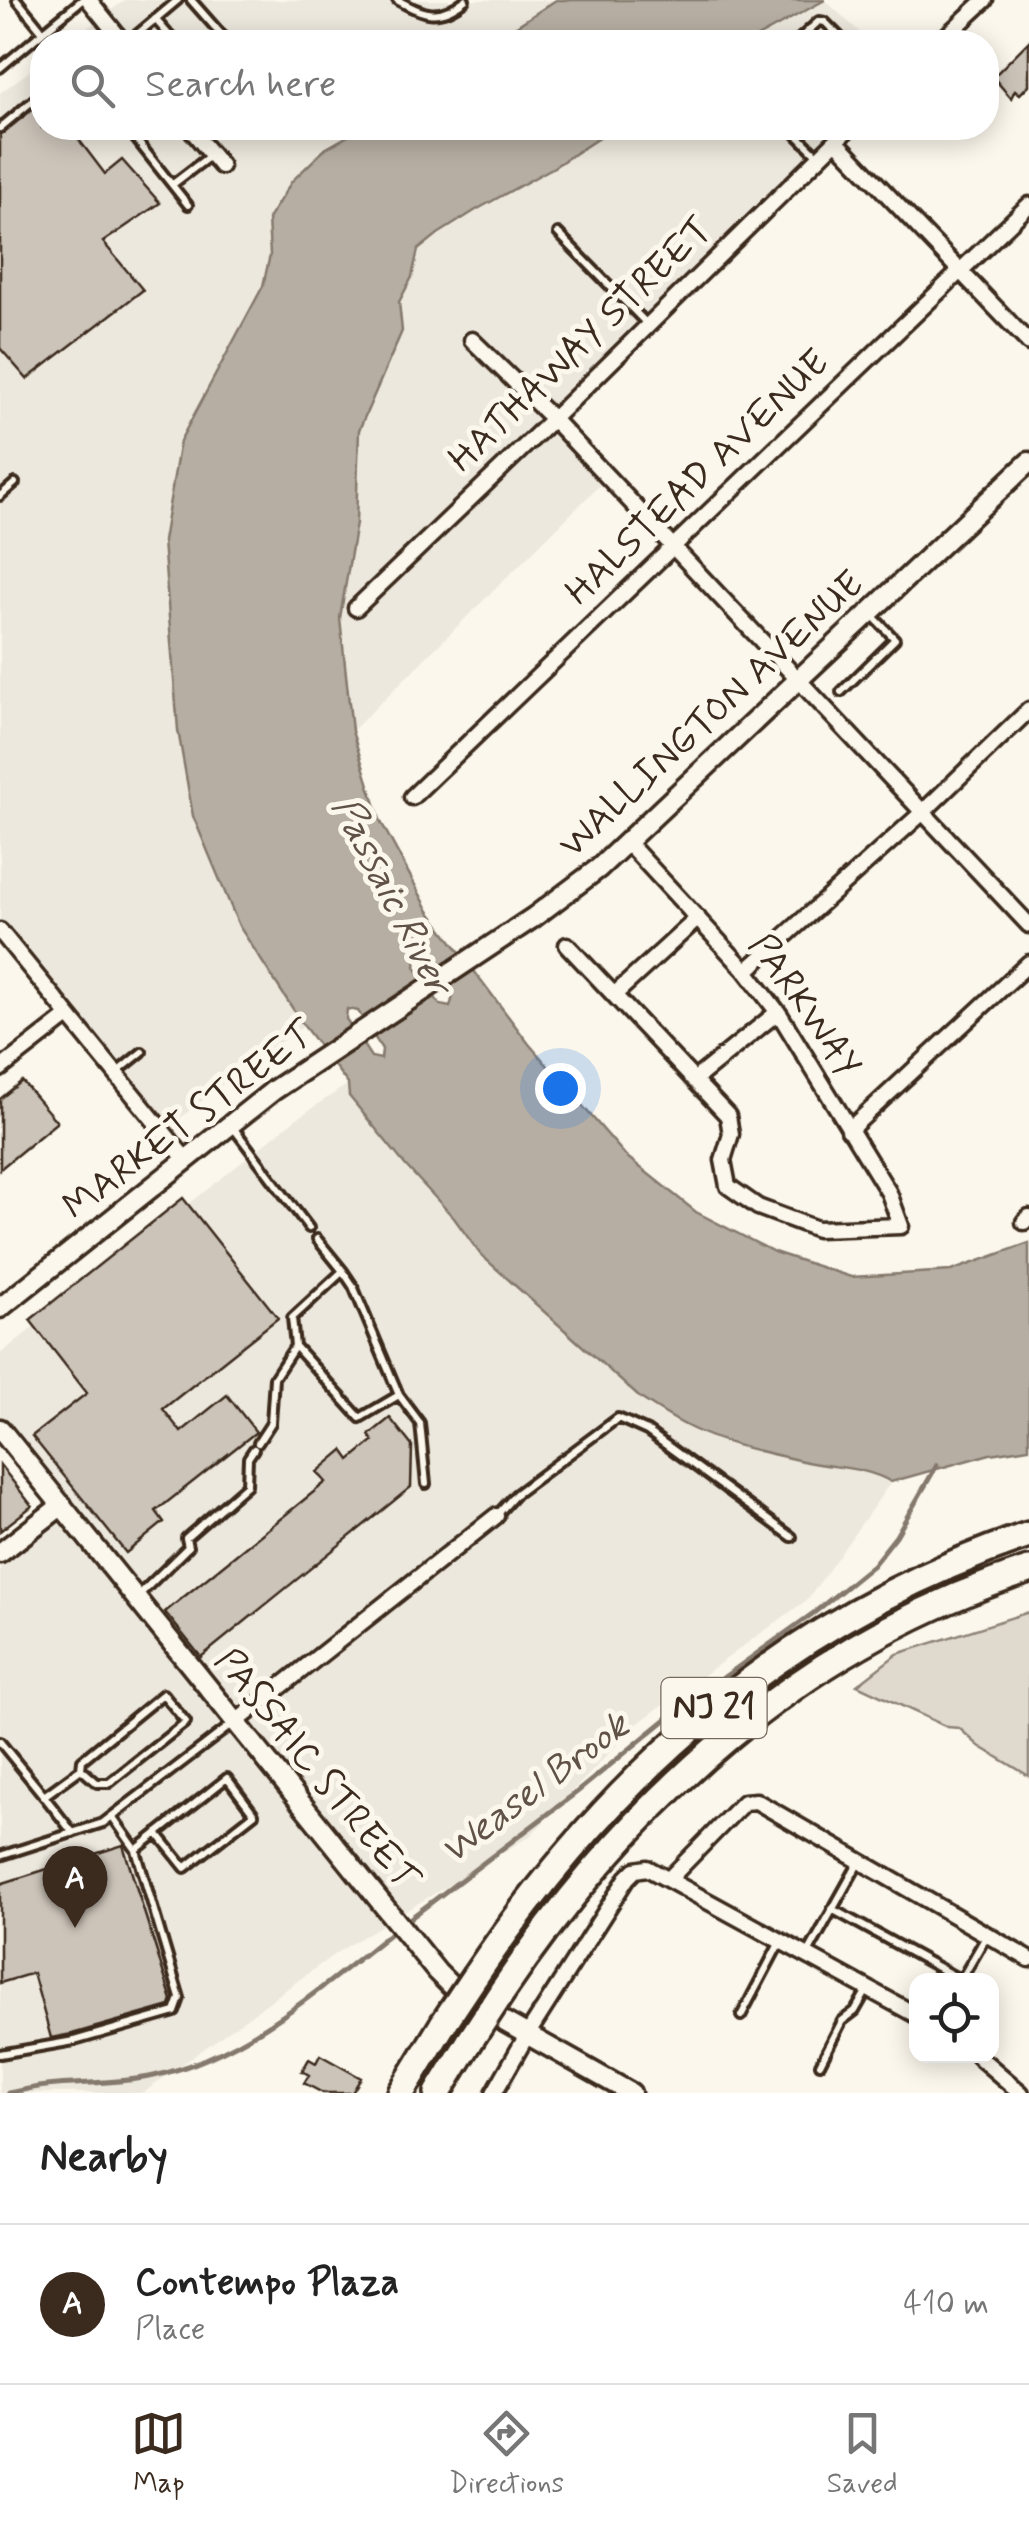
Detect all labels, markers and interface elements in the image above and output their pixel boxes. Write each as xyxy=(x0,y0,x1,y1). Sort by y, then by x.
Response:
search box xyxy=(30,30,999,140)
icon: search xyxy=(65,58,120,113)
text: Search here xyxy=(145,61,336,110)
street label: HATHAWAY STREET xyxy=(439,206,723,484)
street label: HALSTEAD AVENUE xyxy=(556,339,840,617)
street label: WALLINGTON AVENUE xyxy=(549,560,875,870)
water label: Passaic River xyxy=(319,788,465,1008)
street label: PARKWAY xyxy=(736,924,872,1088)
street label: MARKET STREET xyxy=(53,1010,325,1232)
your location xyxy=(535,1063,586,1114)
street label: PASSAIC STREET xyxy=(203,1638,430,1902)
road number: NJ 21 xyxy=(662,1678,766,1738)
water label: Weasel Brook xyxy=(430,1699,642,1877)
pin: A xyxy=(42,1846,108,1928)
map controls xyxy=(909,1973,999,2063)
button: locate xyxy=(909,1973,999,2063)
text: Nearby xyxy=(40,2131,168,2186)
text: Contempo Plaza xyxy=(135,2259,399,2308)
text: A xyxy=(62,2283,83,2325)
text: 410 m xyxy=(903,2283,989,2325)
text: Place xyxy=(135,2308,205,2350)
tab: Map xyxy=(131,2406,186,2503)
tab: Directions xyxy=(449,2406,564,2503)
tab: Saved xyxy=(827,2406,898,2503)

